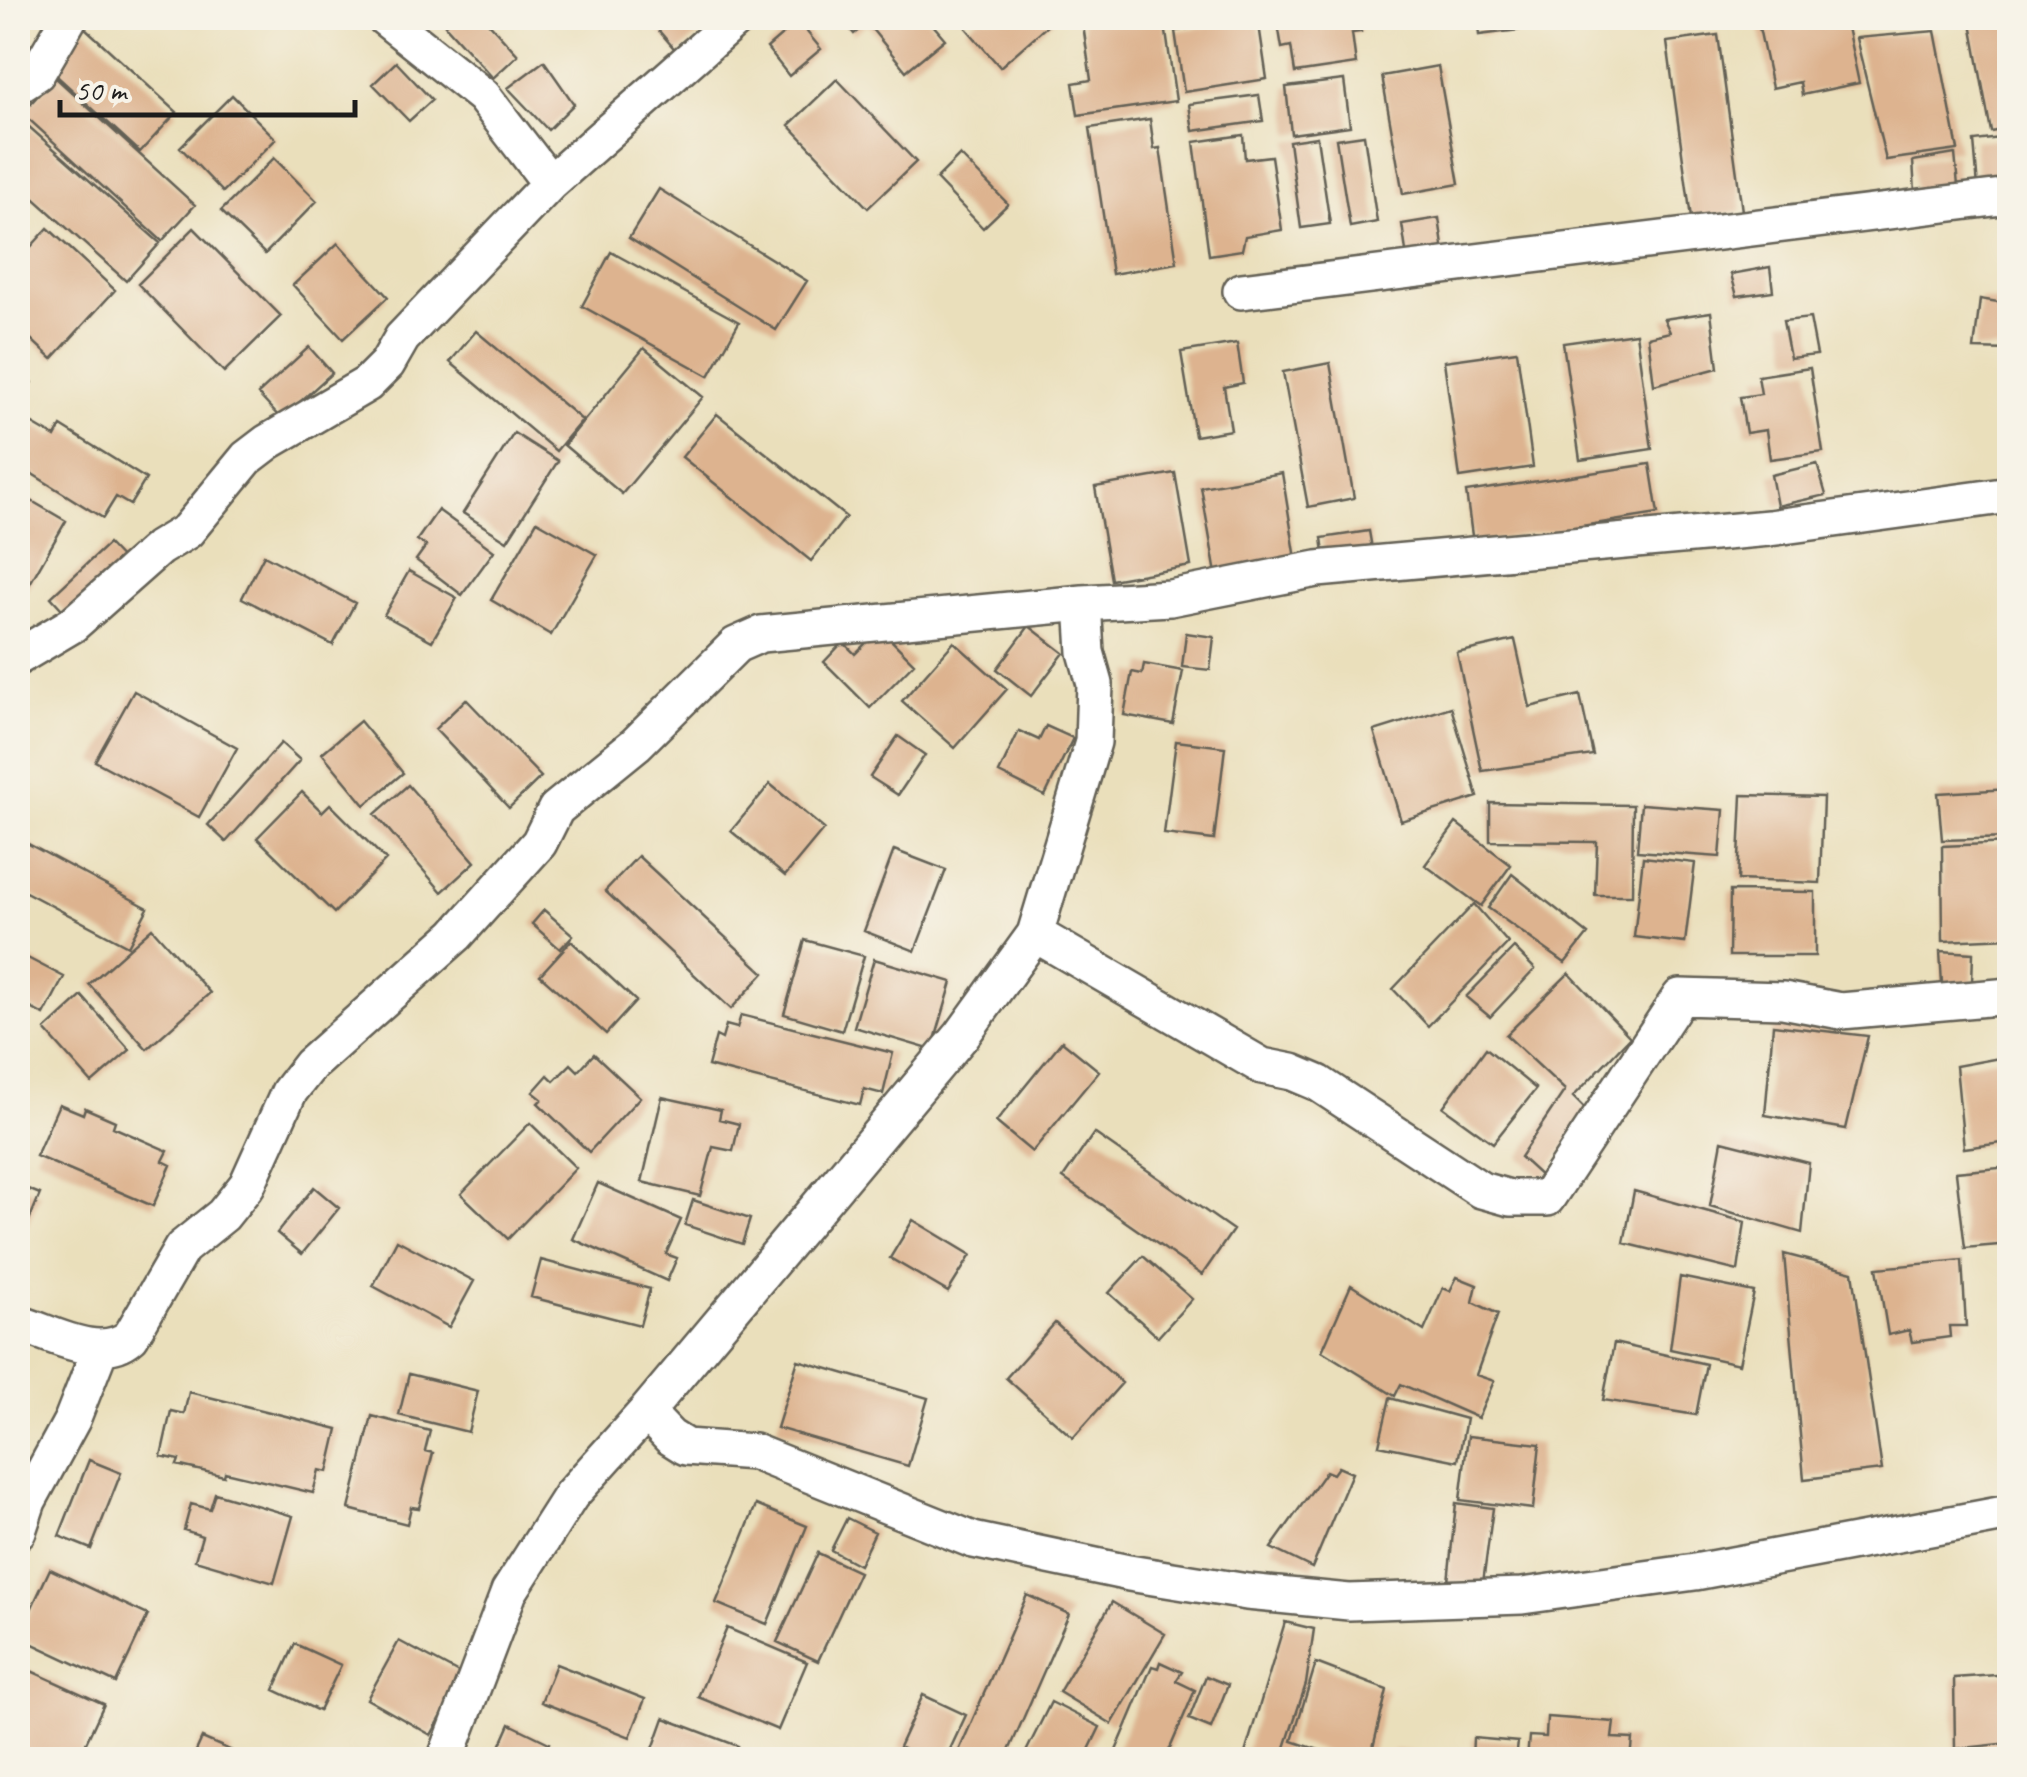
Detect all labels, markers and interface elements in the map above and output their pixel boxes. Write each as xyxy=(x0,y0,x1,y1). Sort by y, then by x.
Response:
scale bar xyxy=(60,55,355,117)
text: 50 m xyxy=(75,71,128,109)

